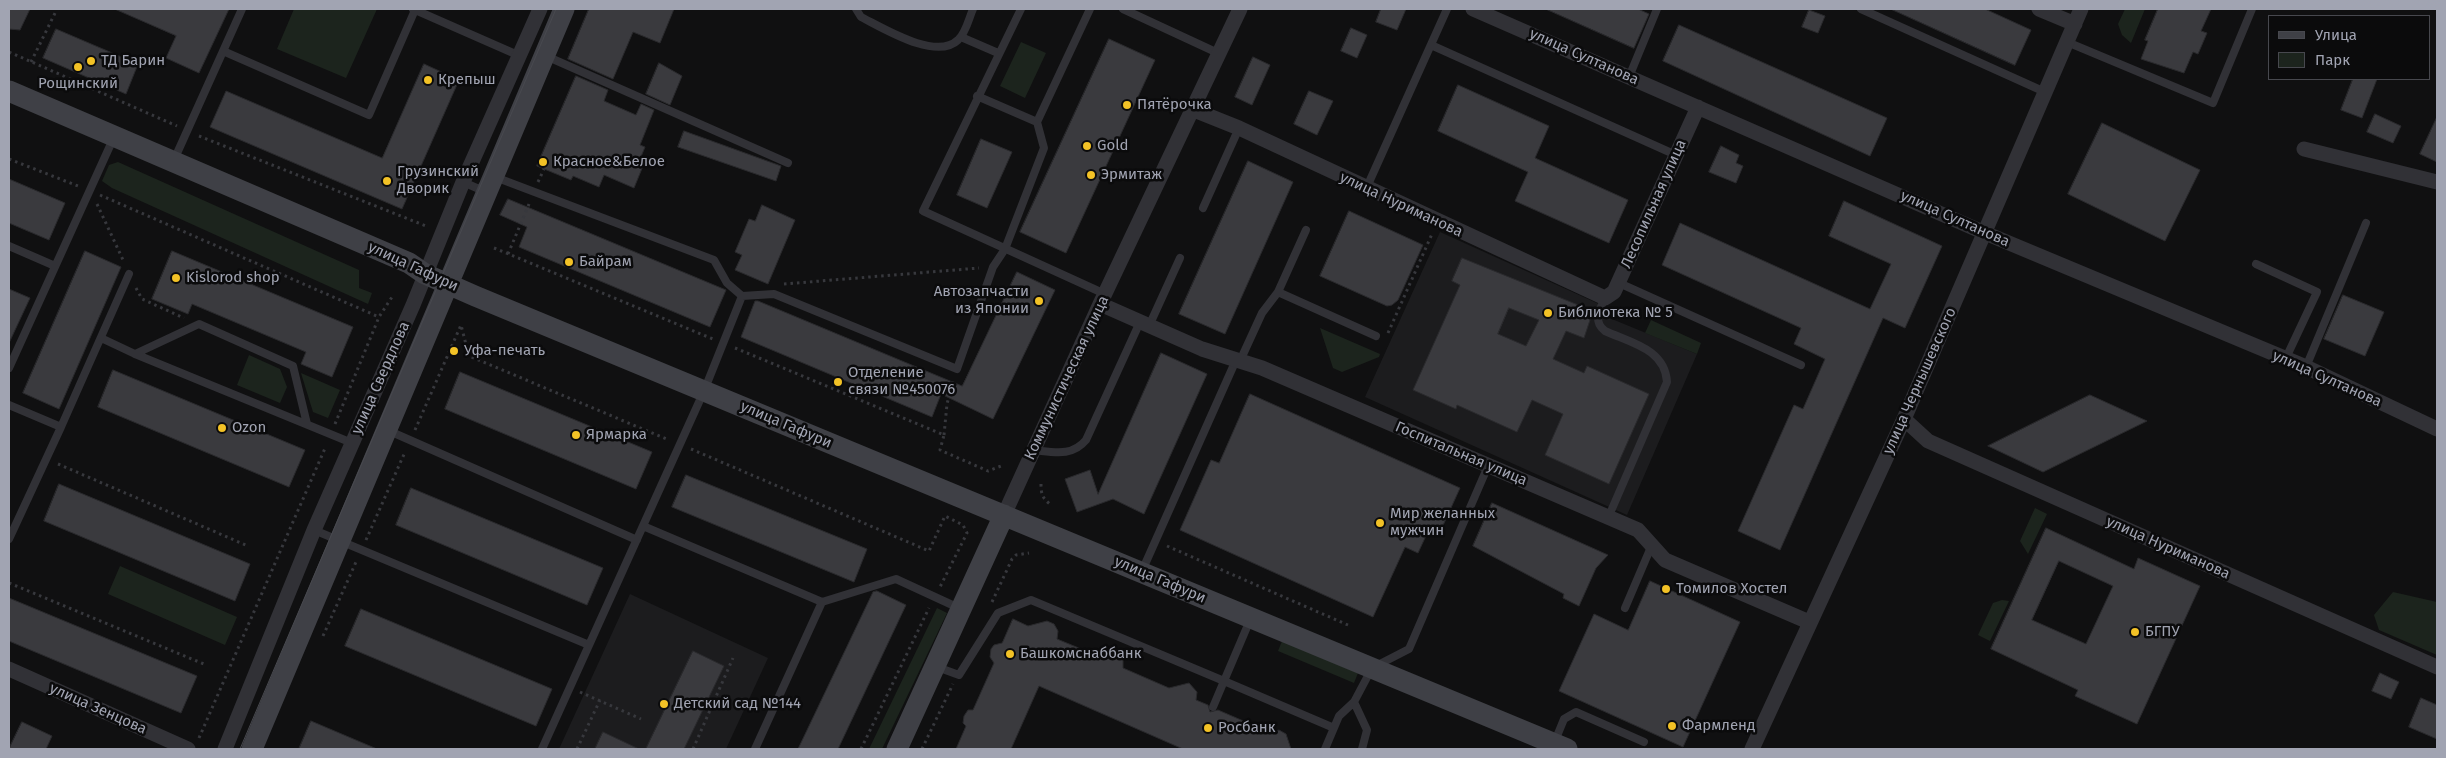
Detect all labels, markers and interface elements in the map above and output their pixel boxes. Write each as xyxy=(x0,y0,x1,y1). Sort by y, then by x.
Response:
legend xyxy=(2268,15,2431,80)
street label: улица Султанова xyxy=(1527,25,1641,89)
text: Улица xyxy=(2315,26,2357,44)
text: Парк xyxy=(2315,51,2350,69)
place label: ТД Барин xyxy=(101,52,165,70)
marker: ТД Барин xyxy=(85,55,97,67)
marker: Рощинский xyxy=(72,61,84,73)
place label: Крепыш xyxy=(438,71,496,89)
marker: Крепыш xyxy=(422,74,434,86)
place label: Рощинский xyxy=(38,75,118,93)
place label: Пятёрочка xyxy=(1137,96,1212,114)
marker: Пятёрочка xyxy=(1121,99,1133,111)
place label: Gold xyxy=(1097,137,1129,155)
street label: Лесопильная улица xyxy=(1618,137,1690,271)
marker: Gold xyxy=(1081,140,1093,152)
place label: Красное&Белое xyxy=(553,153,665,171)
marker: Красное&Белое xyxy=(537,156,549,168)
place label: Грузинский Дворик xyxy=(397,163,479,198)
place label: Эрмитаж xyxy=(1101,166,1162,184)
marker: Эрмитаж xyxy=(1085,169,1097,181)
street label: улица Нуриманова xyxy=(1337,169,1465,241)
marker: Грузинский Дворик xyxy=(381,175,393,187)
street label: улица Султанова xyxy=(1898,187,2012,251)
street label: улица Гафури xyxy=(365,238,461,296)
place label: Байрам xyxy=(579,253,632,271)
marker: Байрам xyxy=(563,256,575,268)
place label: Kislorod shop xyxy=(186,269,280,287)
marker: Kislorod shop xyxy=(170,272,182,284)
place label: Автозапчасти из Японии xyxy=(934,283,1029,318)
street label: Коммунистическая улица xyxy=(1021,293,1113,463)
marker: Автозапчасти из Японии xyxy=(1033,295,1045,307)
place label: Библиотека № 5 xyxy=(1558,304,1673,322)
street label: улица Чернышевского xyxy=(1879,305,1961,457)
marker: Библиотека № 5 xyxy=(1542,307,1554,319)
street label: улица Свердлова xyxy=(348,319,414,437)
place label: Уфа-печать xyxy=(464,342,545,360)
marker: Уфа-печать xyxy=(448,345,460,357)
street label: улица Султанова xyxy=(2270,347,2384,411)
place label: Отделение связи №450076 xyxy=(848,364,955,399)
marker: Отделение связи №450076 xyxy=(832,376,844,388)
street label: улица Гафури xyxy=(738,398,834,452)
street label: Госпитальная улица xyxy=(1392,418,1530,490)
place label: Ozon xyxy=(232,419,266,437)
marker: Ozon xyxy=(216,422,228,434)
place label: Ярмарка xyxy=(586,426,647,444)
marker: Ярмарка xyxy=(570,429,582,441)
place label: Мир желанных мужчин xyxy=(1390,505,1495,540)
street label: улица Нуриманова xyxy=(2103,513,2233,583)
marker: Мир желанных мужчин xyxy=(1374,517,1386,529)
street label: улица Гафури xyxy=(1112,553,1208,607)
place label: Томилов Хостел xyxy=(1676,580,1787,598)
marker: Томилов Хостел xyxy=(1660,583,1672,595)
place label: БГПУ xyxy=(2145,623,2180,641)
marker: БГПУ xyxy=(2129,626,2141,638)
place label: Башкомснаббанк xyxy=(1020,645,1142,663)
marker: Башкомснаббанк xyxy=(1004,648,1016,660)
street label: улица Зенцова xyxy=(47,680,149,738)
place label: Детский сад №144 xyxy=(674,695,801,713)
marker: Детский сад №144 xyxy=(658,698,670,710)
place label: Фармленд xyxy=(1682,717,1755,735)
place label: Росбанк xyxy=(1218,719,1275,737)
marker: Фармленд xyxy=(1666,720,1678,732)
marker: Росбанк xyxy=(1202,722,1214,734)

